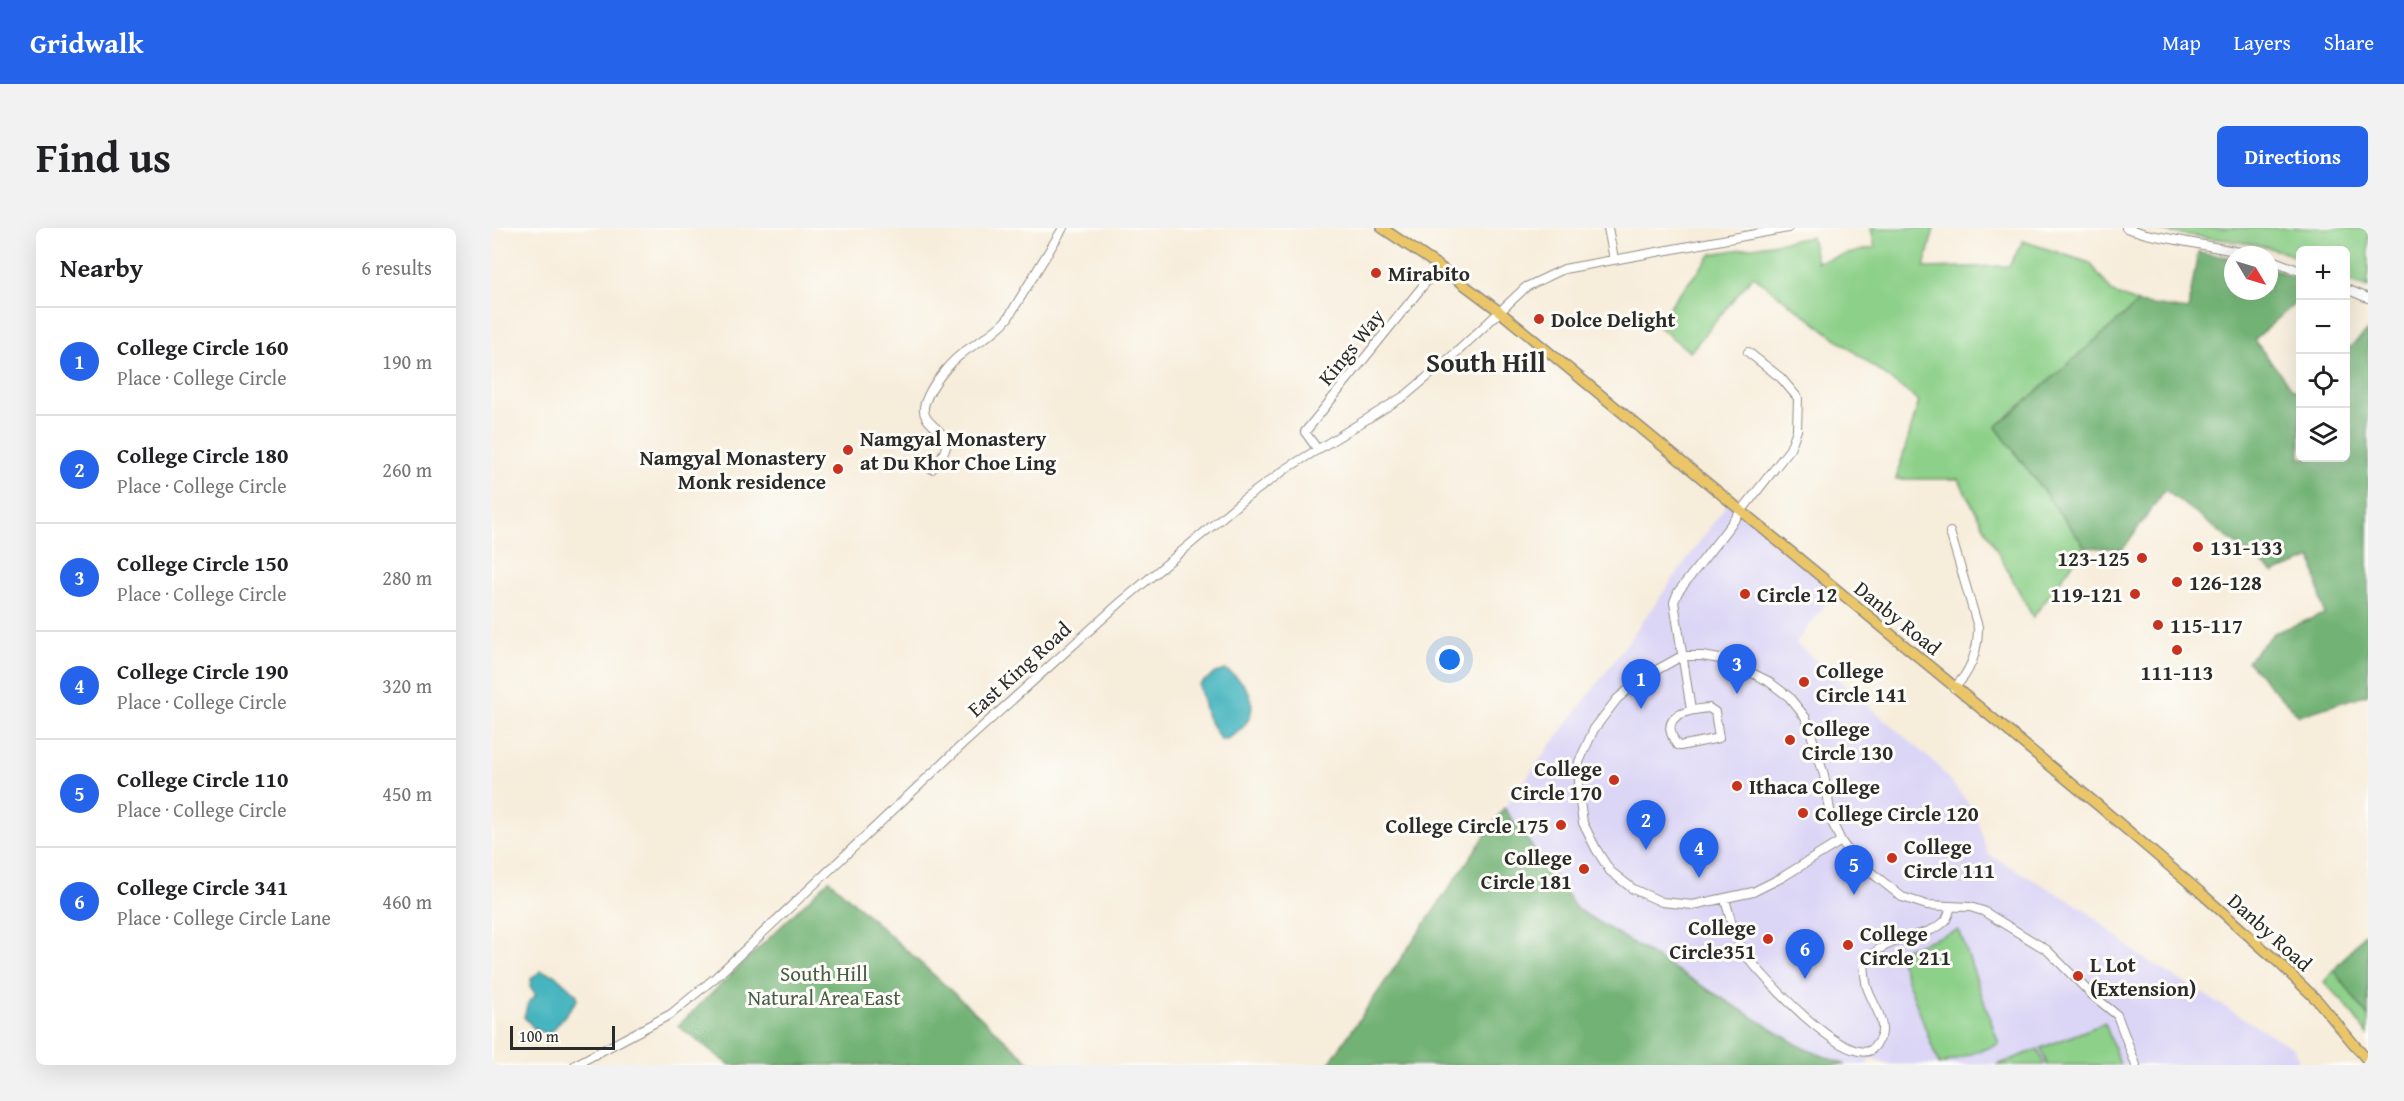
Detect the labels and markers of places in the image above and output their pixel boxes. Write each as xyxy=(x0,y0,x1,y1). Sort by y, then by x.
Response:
place label: Mirabito xyxy=(1388,258,1470,289)
marker: Mirabito xyxy=(1369,266,1383,280)
place label: Dolce Delight xyxy=(1551,304,1675,335)
marker: Dolce Delight xyxy=(1532,312,1546,326)
place label: Namgyal Monastery at Du Khor Choe Ling xyxy=(860,423,1057,478)
place label: Namgyal Monastery Monk residence xyxy=(640,442,826,497)
marker: Namgyal Monastery at Du Khor Choe Ling xyxy=(841,443,855,457)
marker: Namgyal Monastery Monk residence xyxy=(831,462,845,476)
place label: 131-133 xyxy=(2210,532,2283,563)
marker: 131-133 xyxy=(2191,540,2205,554)
place label: 123-125 xyxy=(2057,543,2130,574)
marker: 123-125 xyxy=(2135,551,2149,565)
place label: 126-128 xyxy=(2189,567,2262,598)
marker: 126-128 xyxy=(2170,575,2184,589)
place label: Circle 12 xyxy=(1757,579,1837,610)
place label: 119-121 xyxy=(2050,579,2123,610)
marker: Circle 12 xyxy=(1738,587,1752,601)
marker: 119-121 xyxy=(2128,587,2142,601)
place label: 115-117 xyxy=(2170,610,2243,641)
marker: 115-117 xyxy=(2151,618,2165,632)
marker: 111-113 xyxy=(2170,643,2184,657)
pin: 3 xyxy=(1718,644,1756,694)
place label: College Circle 141 xyxy=(1816,655,1907,710)
place label: 111-113 xyxy=(2141,657,2213,688)
pin: 1 xyxy=(1622,660,1660,709)
marker: College Circle 141 xyxy=(1797,675,1811,689)
place label: College Circle 130 xyxy=(1802,713,1893,768)
marker: College Circle 130 xyxy=(1783,733,1797,747)
place label: College Circle 170 xyxy=(1511,753,1602,808)
place label: Ithaca College xyxy=(1749,771,1880,802)
marker: College Circle 170 xyxy=(1607,773,1621,787)
marker: Ithaca College xyxy=(1730,779,1744,793)
place label: College Circle 120 xyxy=(1815,798,1979,829)
pin: 2 xyxy=(1626,800,1666,850)
marker: College Circle 120 xyxy=(1796,806,1810,820)
place label: College Circle 175 xyxy=(1385,810,1549,841)
marker: College Circle 175 xyxy=(1554,818,1568,832)
pin: 4 xyxy=(1680,828,1718,878)
place label: College Circle 111 xyxy=(1904,831,1995,886)
place label: College Circle 181 xyxy=(1481,842,1572,897)
pin: 5 xyxy=(1834,846,1874,895)
marker: College Circle 111 xyxy=(1885,851,1899,865)
marker: College Circle 181 xyxy=(1577,862,1591,876)
place label: College Circle351 xyxy=(1669,912,1756,967)
place label: College Circle 211 xyxy=(1860,918,1951,973)
pin: 6 xyxy=(1786,930,1824,979)
marker: College Circle351 xyxy=(1761,932,1775,946)
marker: College Circle 211 xyxy=(1841,938,1855,952)
place label: L Lot (Extension) xyxy=(2090,949,2196,1004)
marker: L Lot (Extension) xyxy=(2071,969,2085,983)

